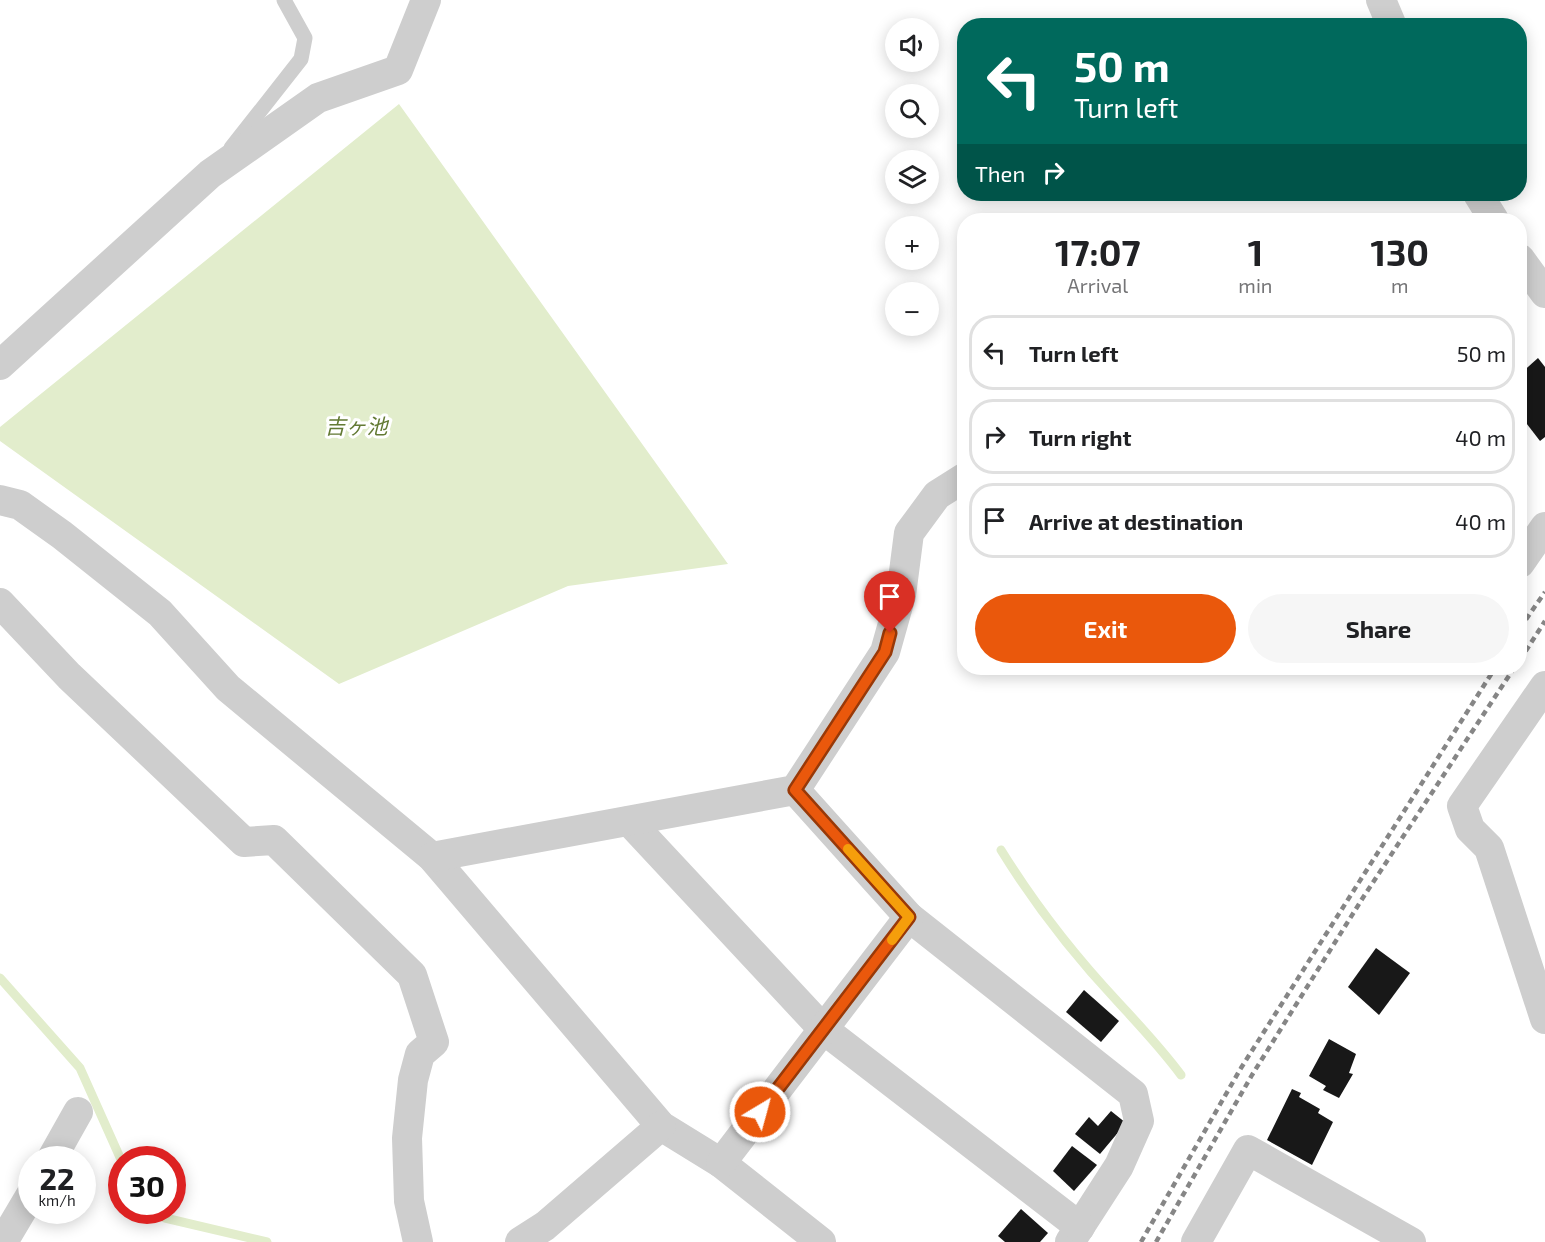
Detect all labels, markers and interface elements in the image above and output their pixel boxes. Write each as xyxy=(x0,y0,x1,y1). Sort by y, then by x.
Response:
map controls xyxy=(885,18,939,336)
button: sound xyxy=(885,18,939,72)
text: 50 m xyxy=(1074,40,1170,90)
icon: left xyxy=(975,42,1053,120)
button: search xyxy=(885,84,939,138)
text: Turn left xyxy=(1074,91,1178,123)
button: layers xyxy=(885,150,939,204)
icon: right xyxy=(1037,156,1070,189)
text: Then xyxy=(975,160,1025,186)
button: + xyxy=(885,216,939,270)
text: 17:07 xyxy=(1055,230,1140,273)
text: 1 xyxy=(1248,230,1263,273)
text: 130 xyxy=(1370,230,1429,273)
text: Arrival xyxy=(1067,273,1128,297)
text: min xyxy=(1238,273,1272,297)
text: m xyxy=(1391,273,1408,297)
button: − xyxy=(885,282,939,336)
icon: left xyxy=(978,336,1011,369)
text: Turn left xyxy=(1029,340,1118,366)
text: 50 m xyxy=(1457,340,1506,366)
water label: 吉ヶ池 xyxy=(325,413,389,438)
icon: right xyxy=(978,420,1011,453)
text: Turn right xyxy=(1029,424,1131,450)
text: 40 m xyxy=(1455,424,1506,450)
icon: arrive xyxy=(978,504,1011,537)
text: Arrive at destination xyxy=(1029,508,1243,534)
text: 40 m xyxy=(1455,508,1506,534)
pin xyxy=(864,571,915,633)
icon: arrive xyxy=(873,580,906,613)
button: Exit xyxy=(975,594,1236,663)
button: Share xyxy=(1248,594,1509,663)
position arrow xyxy=(728,1080,792,1144)
speed limit sign: 30 xyxy=(108,1146,186,1224)
text: 22 xyxy=(40,1160,74,1196)
text: km/h xyxy=(38,1191,76,1209)

